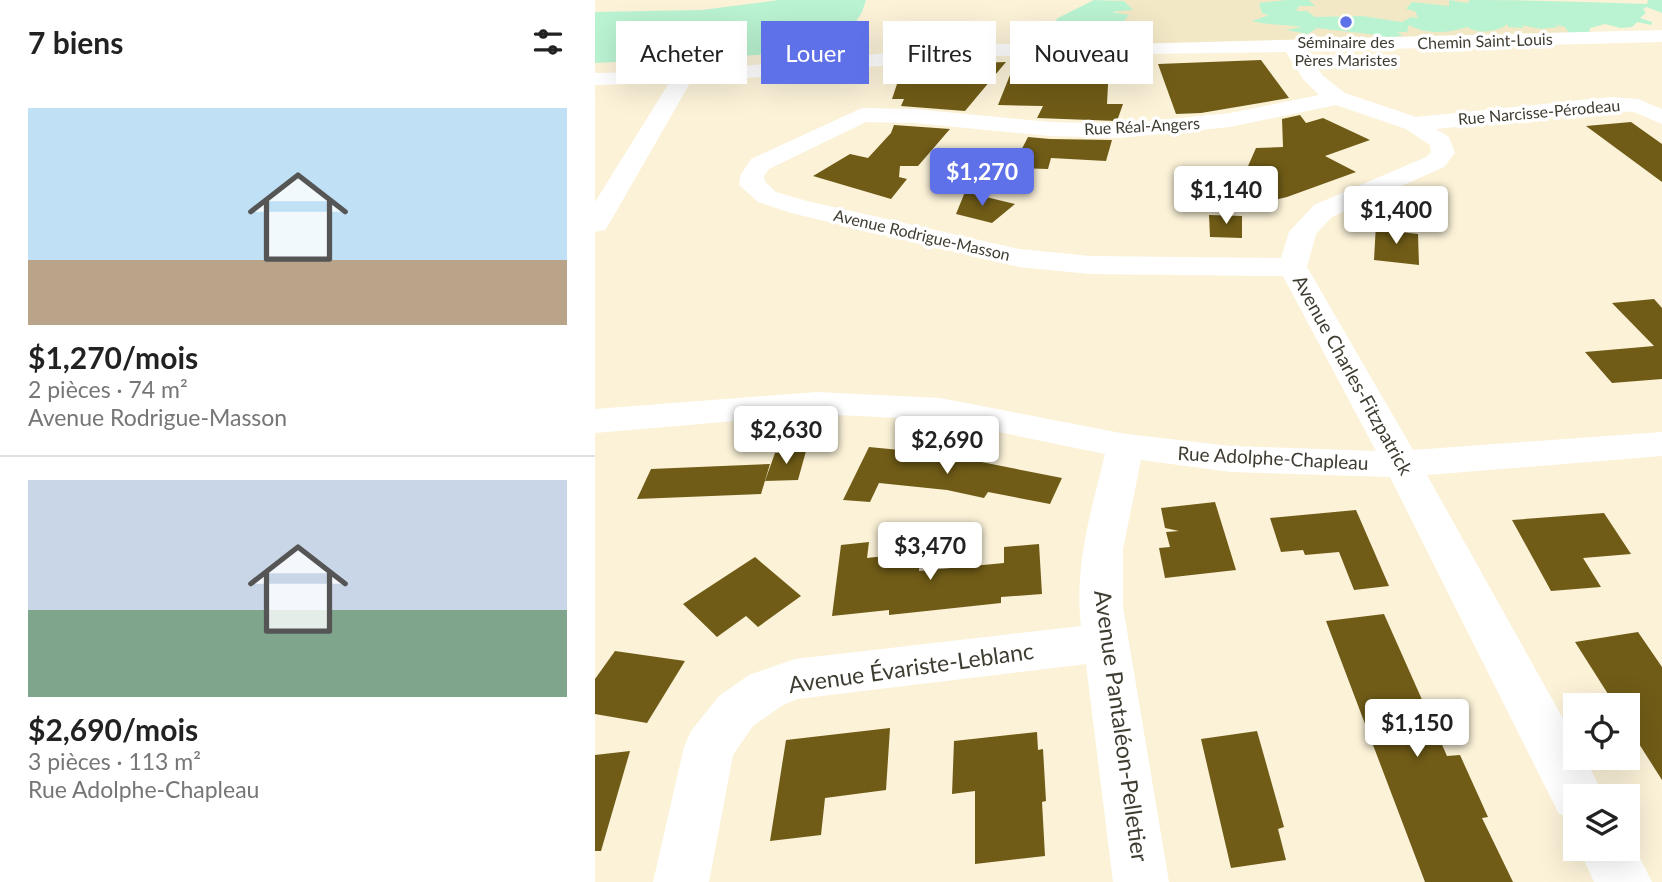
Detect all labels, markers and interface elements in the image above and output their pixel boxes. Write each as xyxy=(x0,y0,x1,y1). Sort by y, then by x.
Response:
marker: Séminaire des Pères Maristes xyxy=(1338,14,1354,30)
chip: Acheter xyxy=(616,21,747,84)
chip: Louer xyxy=(761,21,869,84)
chip: Filtres xyxy=(883,21,996,84)
chip: Nouveau xyxy=(1010,21,1153,84)
icon: filters xyxy=(529,23,567,61)
text: 7 biens xyxy=(28,24,123,60)
street label: Chemin Saint-Louis xyxy=(1417,29,1553,52)
place label: Séminaire des Pères Maristes xyxy=(1295,32,1397,69)
street label: Rue Narcisse-Pérodeau xyxy=(1457,95,1621,128)
street label: Rue Réal-Angers xyxy=(1084,113,1200,138)
pin: $1,270 xyxy=(925,148,1039,208)
icon: home xyxy=(235,154,361,280)
text: $1,270 xyxy=(946,157,1018,185)
pin: $1,140 xyxy=(1169,166,1283,226)
text: $1,140 xyxy=(1190,175,1262,203)
pin: $1,400 xyxy=(1339,187,1453,246)
text: $1,400 xyxy=(1360,195,1432,223)
street label: Avenue Rodrigue-Masson xyxy=(832,205,1012,264)
street label: Avenue Charles-Fitzpatrick xyxy=(1289,271,1418,479)
text: $1,270/mois xyxy=(28,339,198,375)
text: 2 pièces · 74 m² xyxy=(28,375,188,403)
text: Avenue Rodrigue-Masson xyxy=(28,403,287,431)
pin: $2,630 xyxy=(729,406,843,466)
text: $2,630 xyxy=(750,415,822,443)
pin: $2,690 xyxy=(890,416,1004,476)
text: $2,690 xyxy=(911,425,983,453)
street label: Rue Adolphe-Chapleau xyxy=(1177,441,1369,474)
pin: $3,470 xyxy=(873,522,987,582)
icon: home xyxy=(235,526,361,652)
text: $3,470 xyxy=(894,531,966,559)
street label: Avenue Pantaléon-Pelletier xyxy=(1089,588,1155,864)
street label: Avenue Évariste-Leblanc xyxy=(786,636,1035,698)
map controls xyxy=(1563,693,1640,861)
button: locate xyxy=(1563,693,1640,770)
pin: $1,150 xyxy=(1360,700,1474,759)
text: $1,150 xyxy=(1381,708,1453,736)
text: $2,690/mois xyxy=(28,711,198,747)
text: 3 pièces · 113 m² xyxy=(28,747,201,775)
text: Rue Adolphe-Chapleau xyxy=(28,775,259,803)
button: layers xyxy=(1563,784,1640,861)

